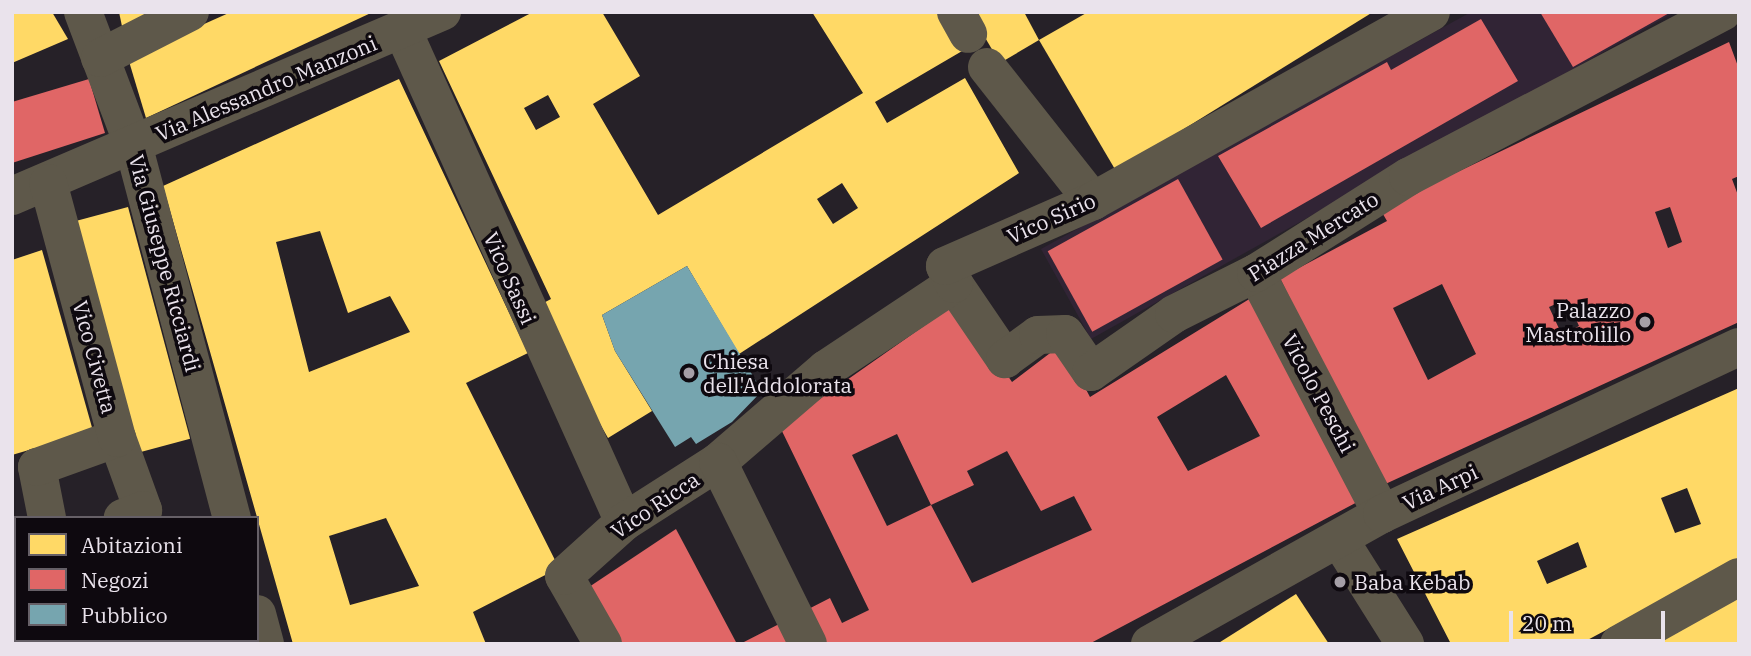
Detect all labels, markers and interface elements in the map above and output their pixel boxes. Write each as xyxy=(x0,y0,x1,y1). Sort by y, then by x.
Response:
street label: Via Alessandro Manzoni xyxy=(152,30,380,146)
street label: Via Giuseppe Ricciardi xyxy=(124,152,206,374)
street label: Piazza Mercato xyxy=(1243,186,1383,286)
street label: Vico Sirio xyxy=(1003,187,1099,249)
street label: Vico Sassi xyxy=(479,228,541,328)
place label: Palazzo Mastrolillo xyxy=(1525,297,1631,347)
street label: Vico Civetta xyxy=(68,298,122,416)
marker: Palazzo Mastrolillo xyxy=(1637,314,1653,330)
street label: Vicolo Peschi xyxy=(1277,330,1361,456)
place label: Chiesa dell'Addolorata xyxy=(703,348,852,398)
marker: Chiesa dell'Addolorata xyxy=(681,365,697,381)
street label: Via Arpi xyxy=(1399,459,1481,515)
street label: Vico Ricca xyxy=(606,466,704,544)
legend xyxy=(14,516,259,642)
text: Abitazioni xyxy=(81,531,183,559)
text: Negozi xyxy=(81,566,149,594)
place label: Baba Kebab xyxy=(1354,569,1471,595)
marker: Baba Kebab xyxy=(1332,574,1348,590)
scale bar xyxy=(1513,596,1669,640)
text: Pubblico xyxy=(81,601,168,629)
text: 20 m xyxy=(1522,609,1572,637)

